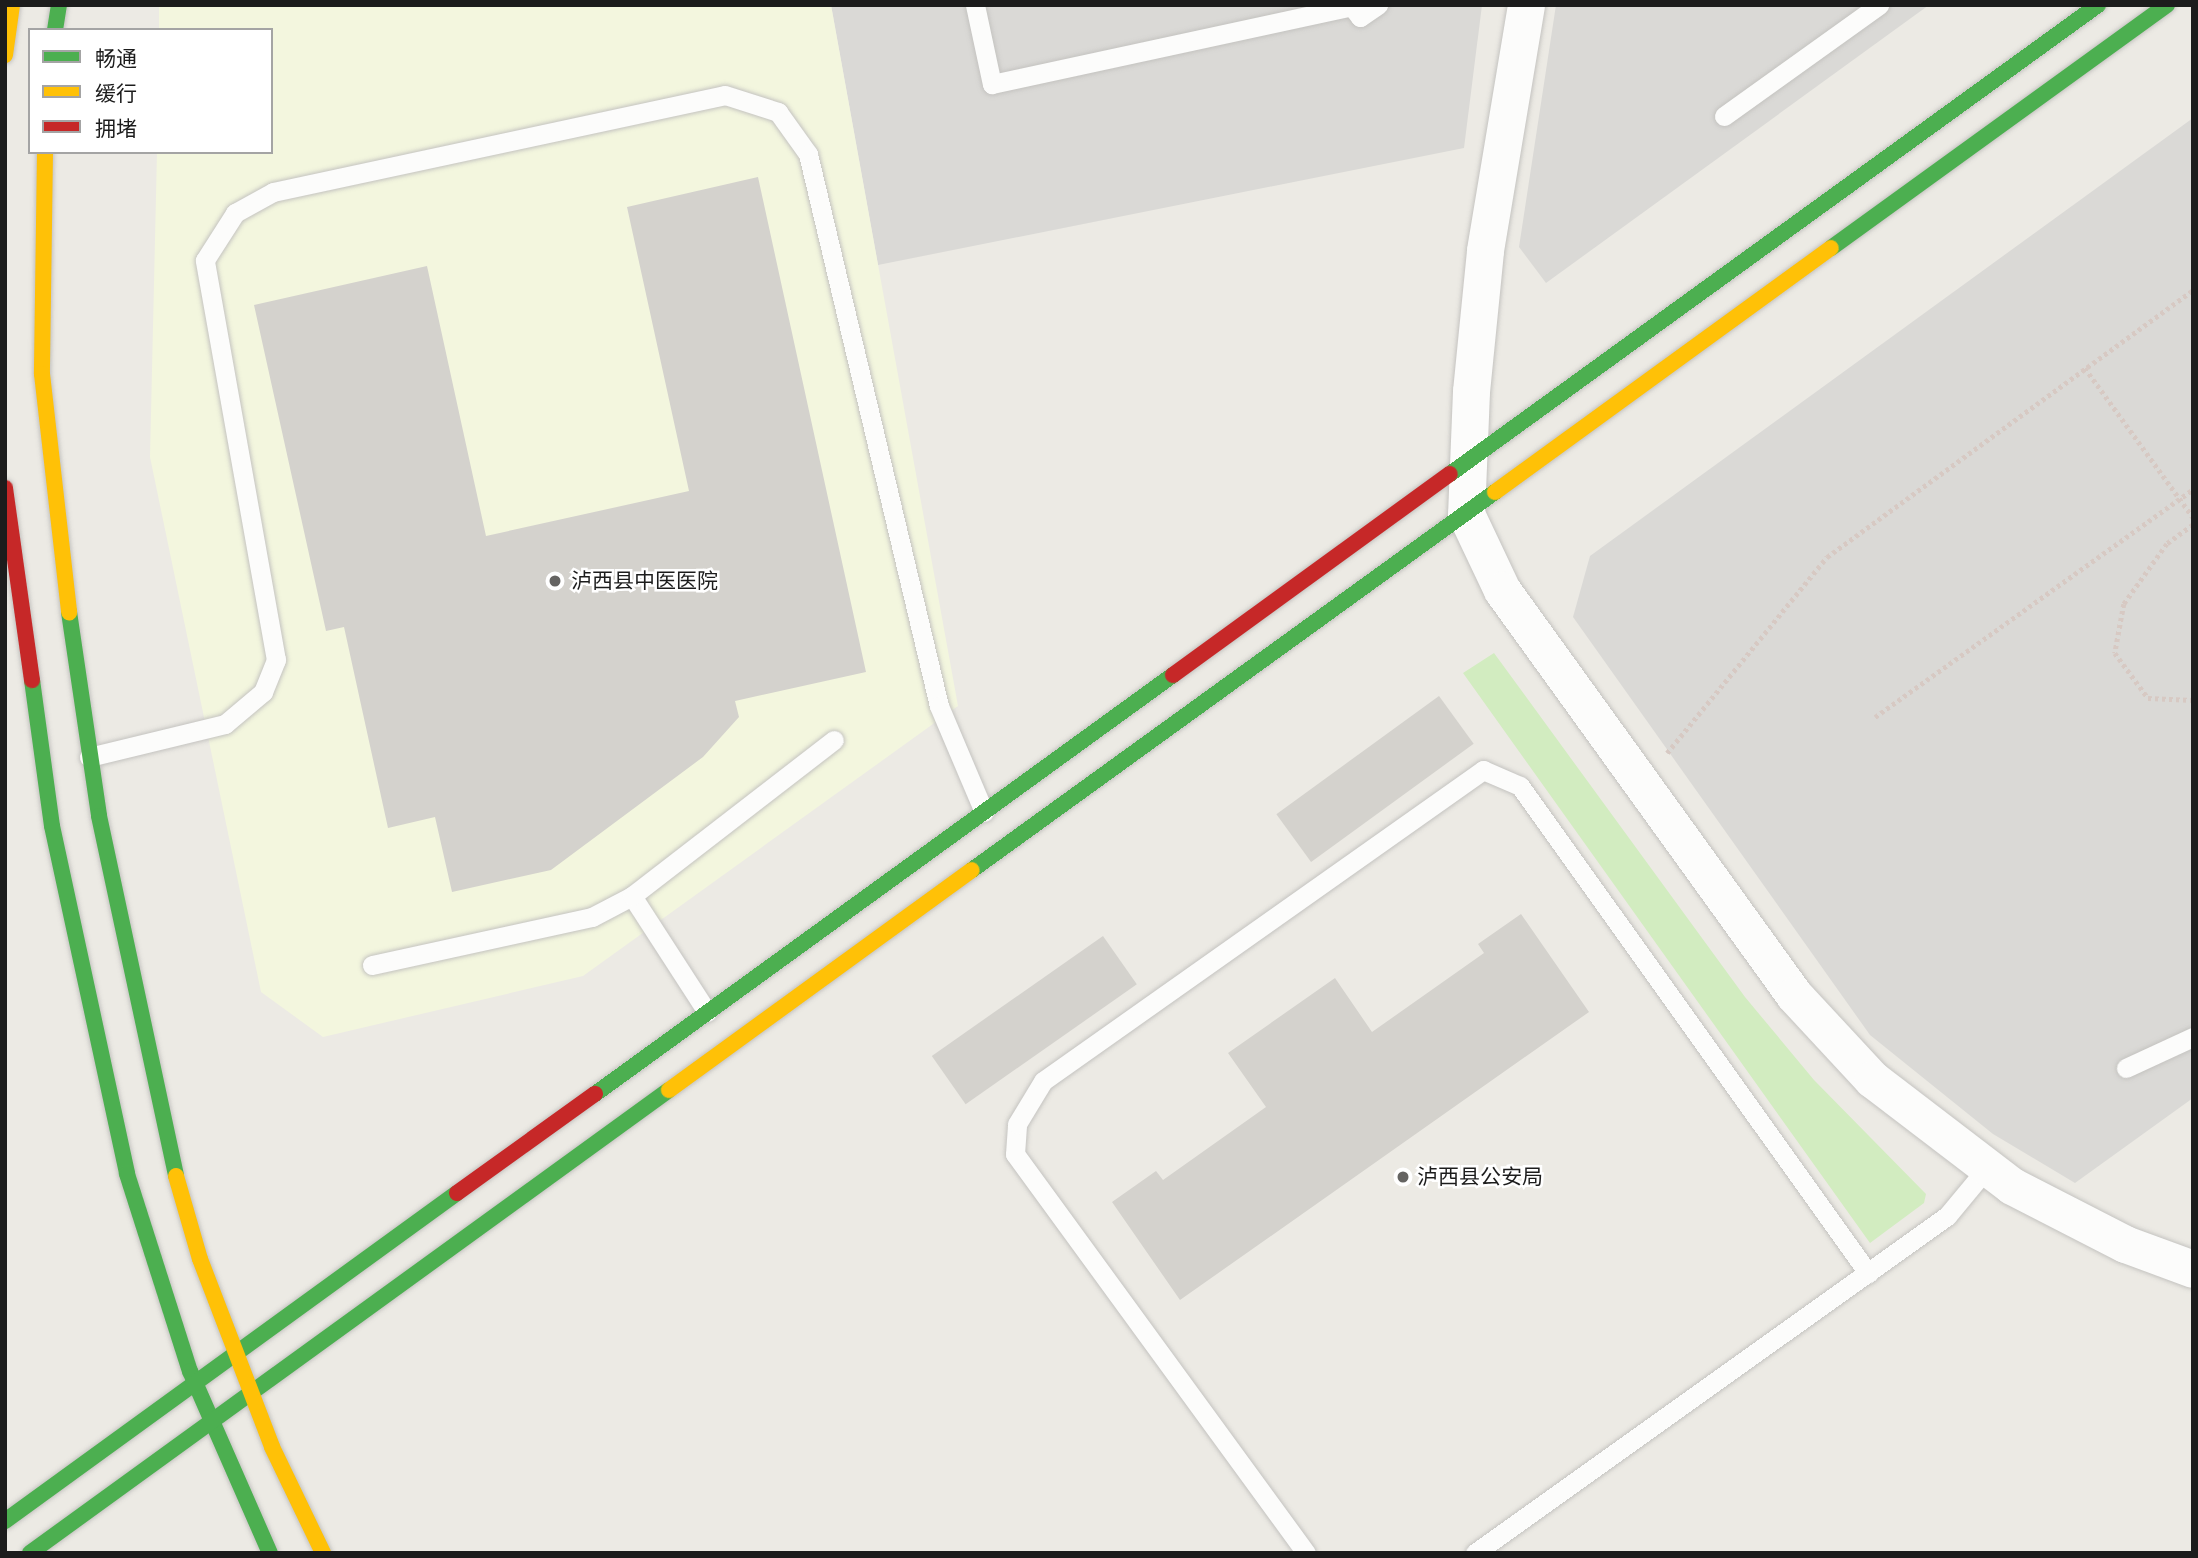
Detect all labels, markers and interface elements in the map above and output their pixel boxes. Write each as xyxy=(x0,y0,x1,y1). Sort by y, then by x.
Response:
legend xyxy=(28,28,273,154)
text: 畅通 xyxy=(95,47,137,71)
text: 缓行 xyxy=(95,82,137,106)
text: 拥堵 xyxy=(95,117,137,141)
place label: 泸西县中医医院 xyxy=(571,568,718,594)
marker: 泸西县中医医院 xyxy=(545,571,565,591)
place label: 泸西县公安局 xyxy=(1417,1164,1543,1190)
marker: 泸西县公安局 xyxy=(1395,1169,1411,1185)

